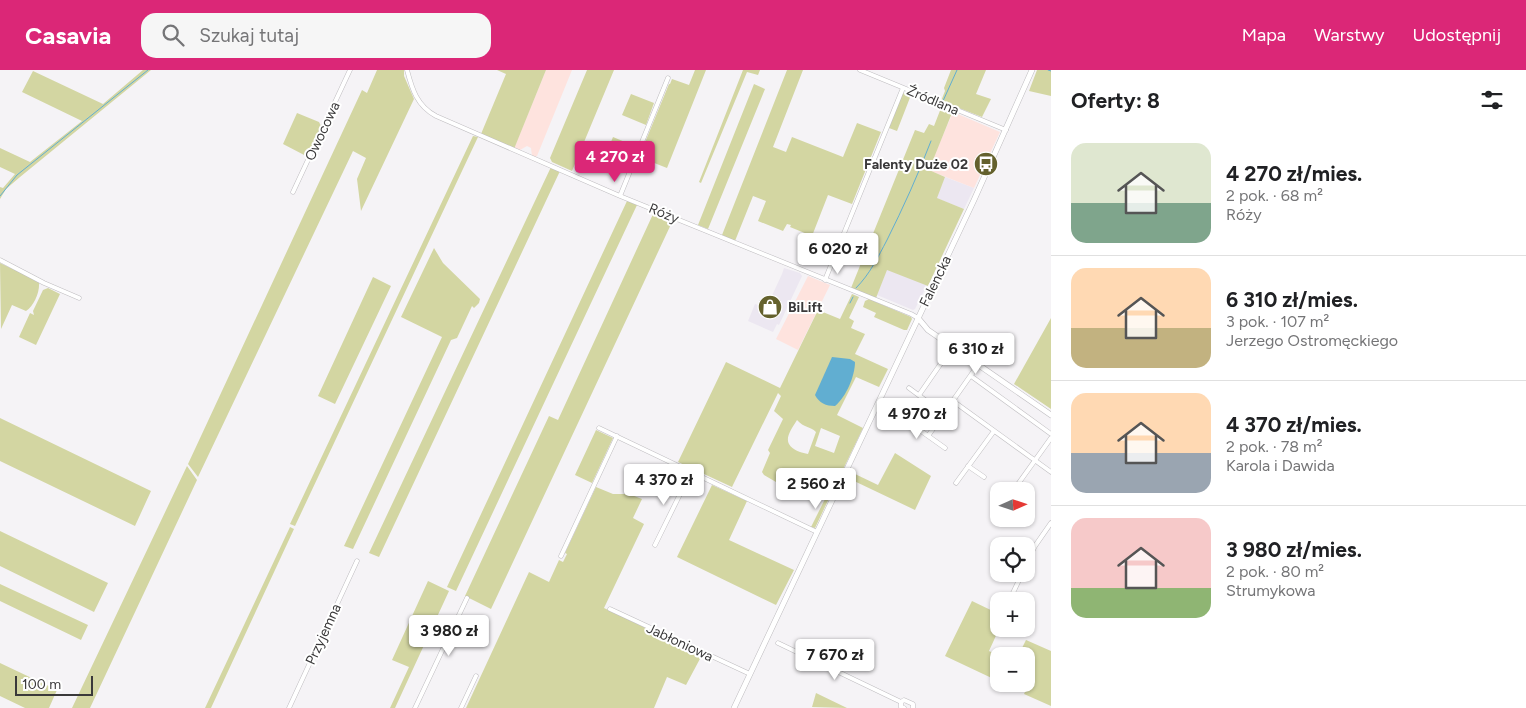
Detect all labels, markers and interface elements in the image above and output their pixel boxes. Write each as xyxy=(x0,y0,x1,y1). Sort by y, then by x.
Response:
search box xyxy=(141,13,491,58)
text: Casavia xyxy=(25,21,111,50)
icon: search xyxy=(159,21,187,49)
text: Szukaj tutaj xyxy=(199,24,299,47)
text: Mapa xyxy=(1242,24,1286,46)
text: Warstwy xyxy=(1314,24,1385,46)
text: Udostępnij xyxy=(1413,24,1501,46)
street label: Źródlana xyxy=(904,82,962,119)
icon: filters xyxy=(1478,86,1506,114)
text: Oferty: 8 xyxy=(1071,88,1160,113)
street label: Owocowa xyxy=(301,99,344,163)
pin: 4 270 zł xyxy=(563,140,667,183)
text: 4 270 zł xyxy=(586,147,644,166)
bus stop icon: Falenty Duże 02 xyxy=(973,151,999,177)
place label: Falenty Duże 02 xyxy=(864,156,968,173)
text: 4 270 zł/mies. xyxy=(1226,161,1362,186)
icon: home xyxy=(1111,163,1171,223)
text: 2 pok. · 68 m² xyxy=(1226,186,1323,205)
street label: Róży xyxy=(646,200,682,227)
text: Róży xyxy=(1226,205,1262,224)
pin: 6 020 zł xyxy=(786,232,890,275)
text: 6 020 zł xyxy=(808,239,868,258)
street label: Falencka xyxy=(916,253,955,309)
text: 6 310 zł/mies. xyxy=(1226,287,1358,312)
icon: home xyxy=(1111,288,1171,348)
shop icon: BiLift xyxy=(757,294,783,320)
place label: BiLift xyxy=(788,299,823,316)
text: 3 pok. · 107 m² xyxy=(1226,312,1329,331)
text: Jerzego Ostromęckiego xyxy=(1226,331,1398,350)
pin: 6 310 zł xyxy=(924,332,1028,375)
text: 6 310 zł xyxy=(948,339,1004,358)
pin: 4 970 zł xyxy=(865,398,969,440)
text: 4 970 zł xyxy=(888,404,946,423)
text: 4 370 zł/mies. xyxy=(1226,412,1362,437)
icon: home xyxy=(1111,413,1171,473)
text: 2 pok. · 78 m² xyxy=(1226,437,1322,456)
text: Karola i Dawida xyxy=(1226,456,1335,475)
pin: 4 370 zł xyxy=(612,464,716,506)
pin: 2 560 zł xyxy=(764,468,868,510)
text: 4 370 zł xyxy=(635,470,693,489)
text: 2 560 zł xyxy=(787,474,845,493)
north arrow xyxy=(990,482,1035,528)
map controls xyxy=(990,482,1035,692)
button: locate xyxy=(990,537,1035,582)
text: 3 980 zł/mies. xyxy=(1226,537,1362,562)
icon: home xyxy=(1111,538,1171,598)
text: 2 pok. · 80 m² xyxy=(1226,562,1324,581)
text: Strumykowa xyxy=(1226,581,1315,600)
button: + xyxy=(990,592,1035,637)
street label: Przyjemna xyxy=(302,601,345,667)
pin: 3 980 zł xyxy=(397,614,501,657)
street label: Jabłoniowa xyxy=(644,620,716,665)
text: 3 980 zł xyxy=(420,621,478,640)
pin: 7 670 zł xyxy=(783,638,887,681)
text: 7 670 zł xyxy=(806,645,864,664)
button: − xyxy=(990,647,1035,692)
scale bar xyxy=(15,673,92,696)
text: 100 m xyxy=(22,676,61,693)

